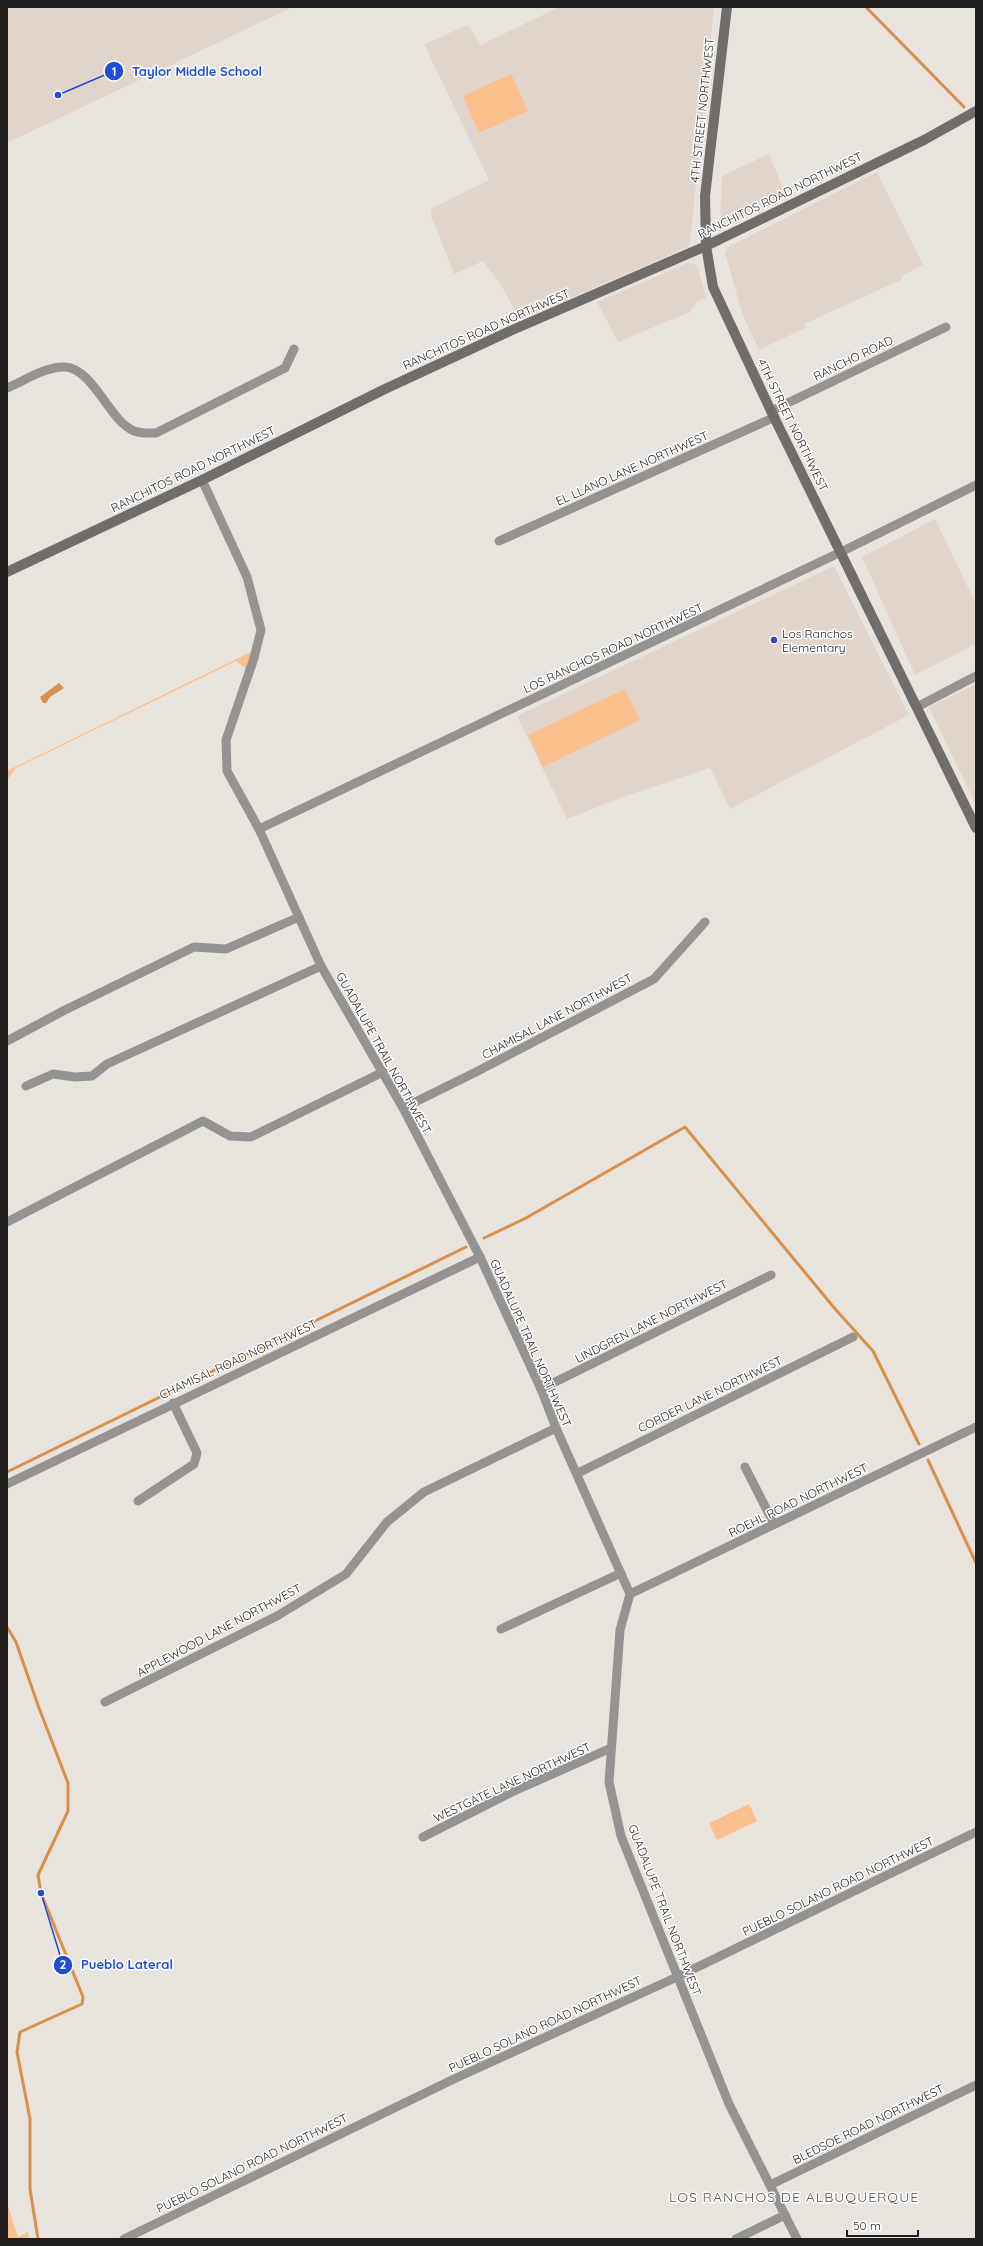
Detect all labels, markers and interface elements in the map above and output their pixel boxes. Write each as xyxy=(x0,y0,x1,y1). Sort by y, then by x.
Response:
street label: 4TH STREET NORTHWEST xyxy=(687,37,717,183)
callout: Taylor Middle School xyxy=(104,59,270,84)
text: Taylor Middle School xyxy=(132,63,262,79)
text: 1 xyxy=(112,64,116,79)
street label: RANCHITOS ROAD NORTHWEST xyxy=(695,149,865,241)
street label: RANCHITOS ROAD NORTHWEST xyxy=(400,285,572,373)
street label: RANCHO ROAD xyxy=(811,332,896,384)
street label: 4TH STREET NORTHWEST xyxy=(754,356,832,494)
street label: RANCHITOS ROAD NORTHWEST xyxy=(108,423,278,515)
street label: EL LLANO LANE NORTHWEST xyxy=(553,428,711,508)
street label: LOS RANCHOS ROAD NORTHWEST xyxy=(521,600,705,696)
place label: Los Ranchos Elementary xyxy=(782,626,853,655)
marker: Los Ranchos Elementary xyxy=(769,635,779,645)
street label: GUADALUPE TRAIL NORTHWEST xyxy=(333,970,435,1136)
street label: CHAMISAL LANE NORTHWEST xyxy=(479,970,635,1062)
street label: GUADALUPE TRAIL NORTHWEST xyxy=(487,1257,575,1429)
street label: LINDGREN LANE NORTHWEST xyxy=(572,1276,730,1366)
street label: CHAMISAL ROAD NORTHWEST xyxy=(157,1316,319,1402)
street label: CORDER LANE NORTHWEST xyxy=(635,1352,785,1436)
street label: ROEHL ROAD NORTHWEST xyxy=(726,1460,870,1540)
street label: APPLEWOOD LANE NORTHWEST xyxy=(134,1580,304,1680)
street label: WESTGATE LANE NORTHWEST xyxy=(431,1739,593,1825)
street label: GUADALUPE TRAIL NORTHWEST xyxy=(625,1822,705,1998)
street label: PUEBLO SOLANO ROAD NORTHWEST xyxy=(740,1833,936,1939)
callout: Pueblo Lateral xyxy=(53,1952,181,1977)
text: Pueblo Lateral xyxy=(81,1956,173,1972)
text: 2 xyxy=(60,1957,67,1972)
street label: PUEBLO SOLANO ROAD NORTHWEST xyxy=(446,1973,644,2075)
street label: BLEDSOE ROAD NORTHWEST xyxy=(790,2081,946,2167)
street label: PUEBLO SOLANO ROAD NORTHWEST xyxy=(154,2110,350,2216)
district label: LOS RANCHOS DE ALBUQUERQUE xyxy=(669,2188,919,2206)
scale bar xyxy=(847,2212,918,2238)
text: 50 m xyxy=(853,2218,881,2233)

